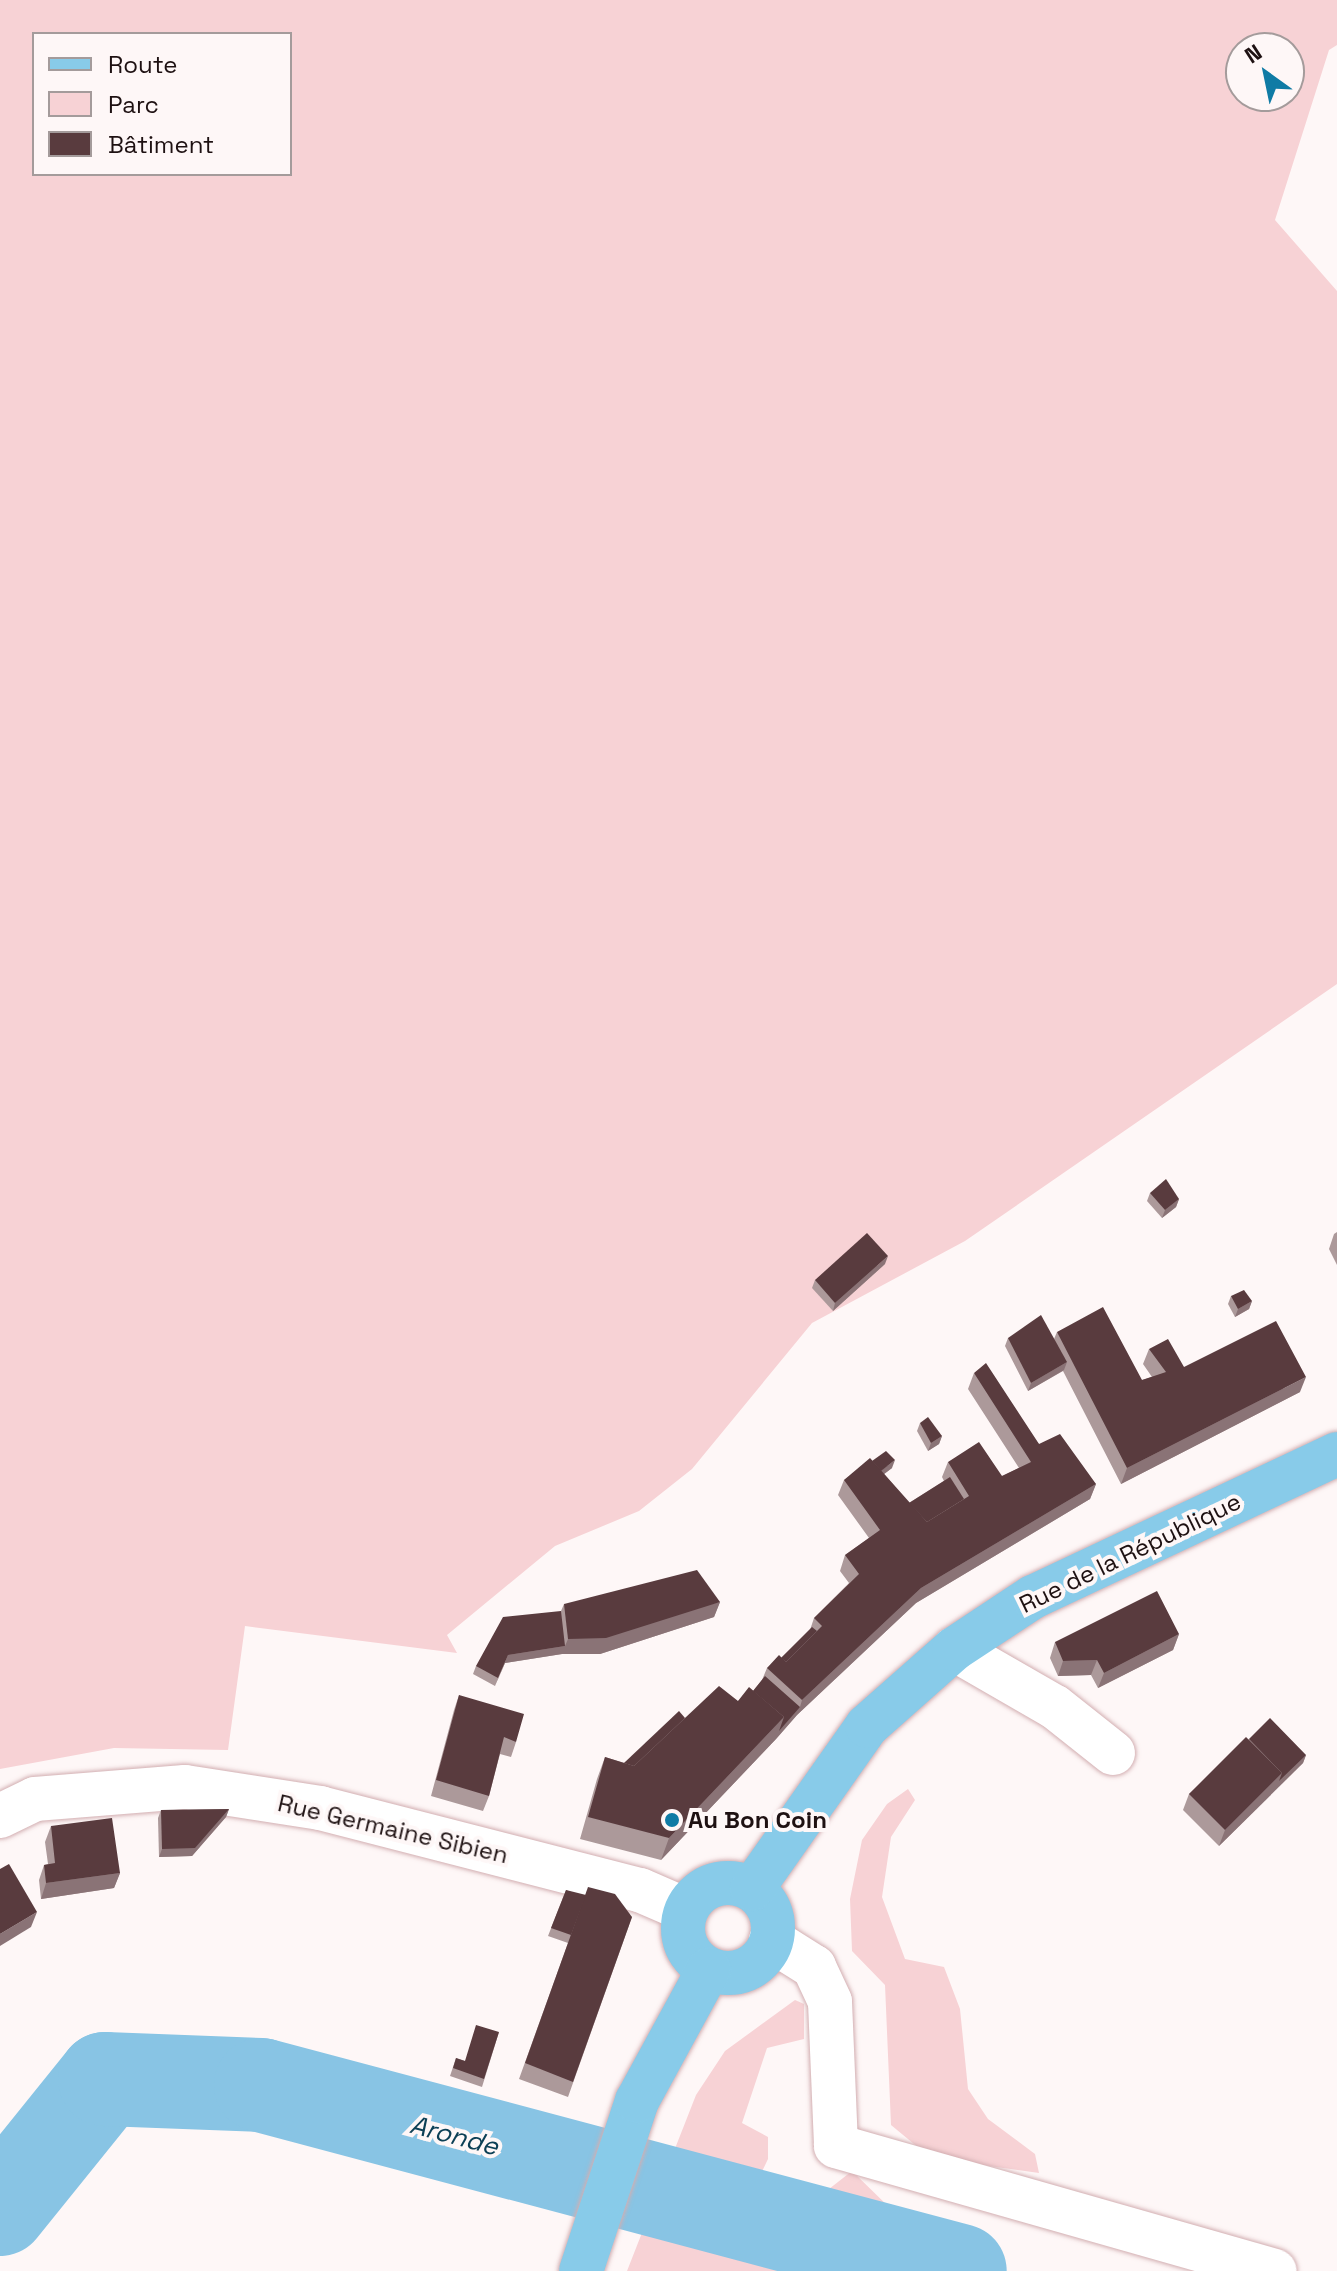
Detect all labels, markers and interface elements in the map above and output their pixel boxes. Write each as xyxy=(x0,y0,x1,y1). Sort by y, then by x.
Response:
legend xyxy=(32,32,292,176)
north arrow xyxy=(1225,32,1305,112)
text: N xyxy=(1239,38,1267,69)
text: Route xyxy=(108,49,177,80)
text: Parc xyxy=(108,89,159,120)
text: Bâtiment xyxy=(108,129,214,160)
street label: Rue de la République xyxy=(1015,1487,1245,1619)
street label: Rue Germaine Sibien xyxy=(275,1788,511,1870)
place label: Au Bon Coin xyxy=(688,1806,827,1834)
marker: Au Bon Coin xyxy=(663,1811,681,1829)
water label: Aronde xyxy=(407,2109,501,2163)

